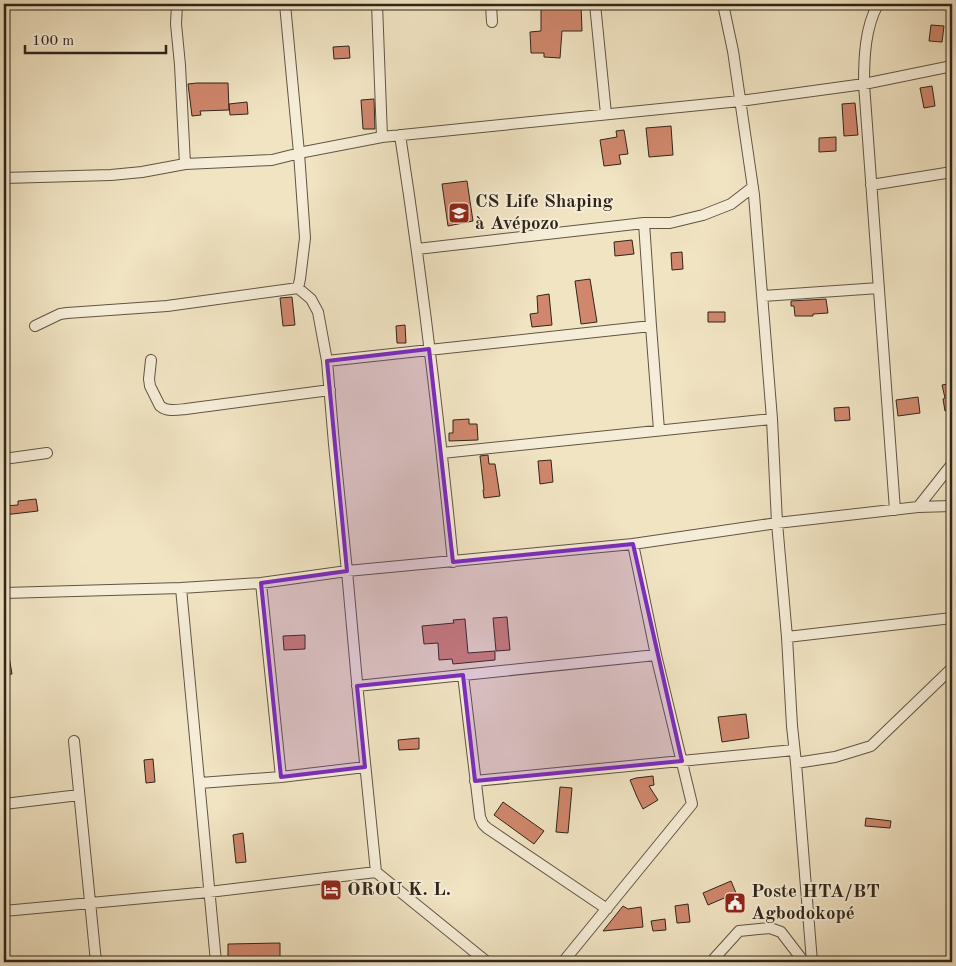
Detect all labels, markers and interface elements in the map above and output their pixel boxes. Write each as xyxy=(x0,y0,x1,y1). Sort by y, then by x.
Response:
scale bar xyxy=(25,22,166,54)
text: 100 m xyxy=(32,34,74,49)
place label: CS Life Shaping à Avépozo xyxy=(475,193,614,234)
school or university icon: CS Life Shaping à Avépozo xyxy=(447,201,471,225)
hotel icon: OROU K. L. xyxy=(319,878,343,902)
place label: OROU K. L. xyxy=(347,881,451,900)
place label: Poste HTA/BT Agbodokopé xyxy=(751,883,880,924)
public building icon: Poste HTA/BT Agbodokopé xyxy=(723,891,747,915)

